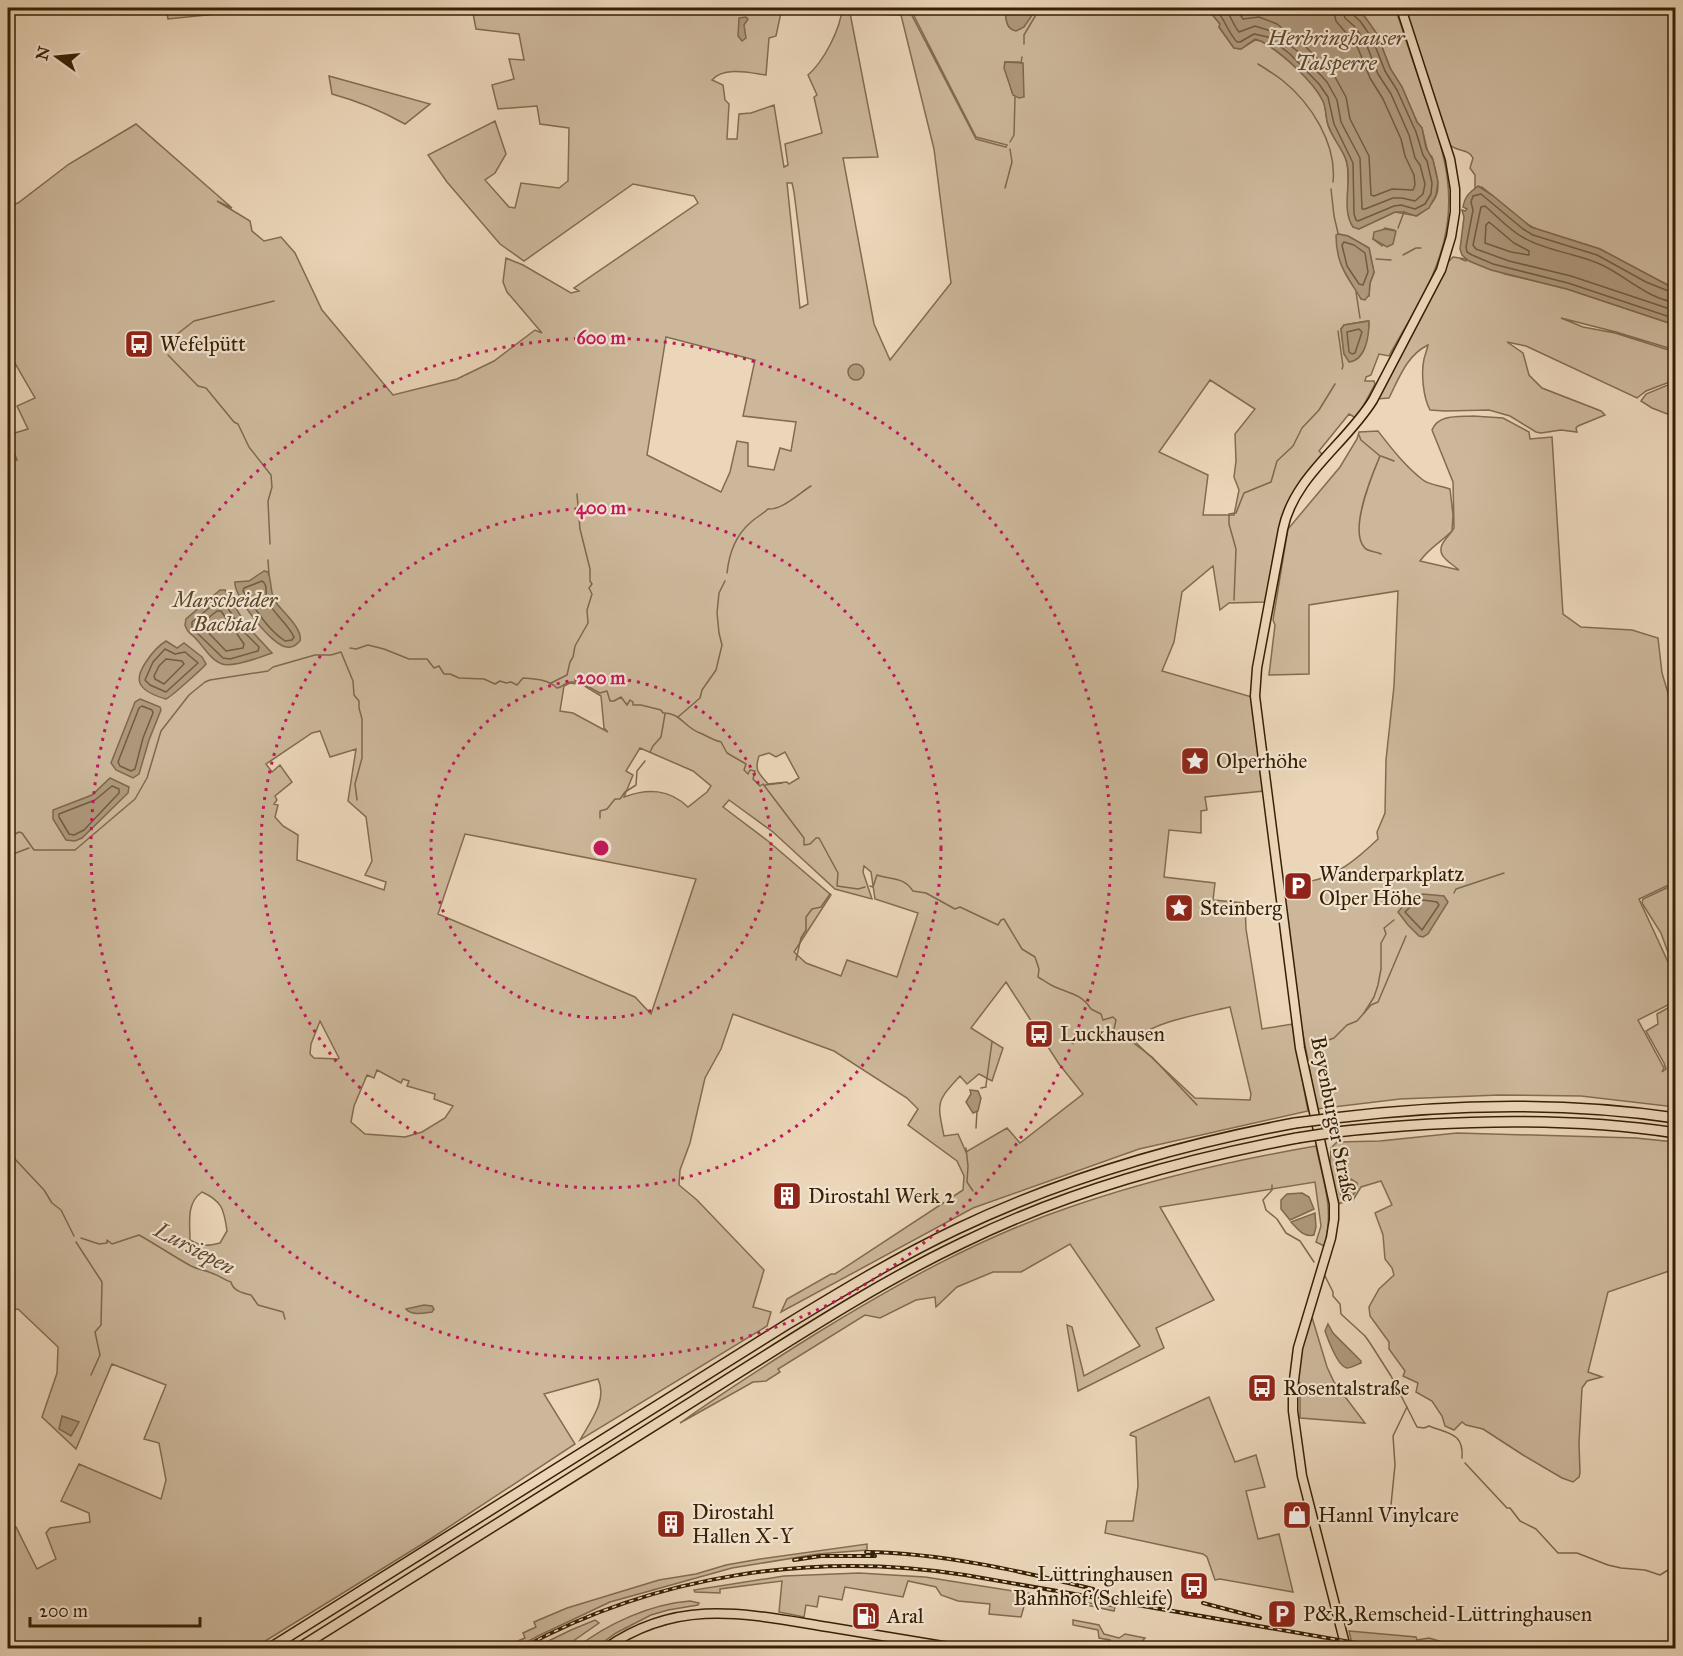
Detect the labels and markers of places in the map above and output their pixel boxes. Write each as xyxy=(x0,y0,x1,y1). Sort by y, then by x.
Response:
bus stop icon: Wefelpütt xyxy=(123,328,155,360)
place label: Wefelpütt xyxy=(160,331,246,357)
place icon: Olperhöhe xyxy=(1179,745,1211,777)
place label: Olperhöhe xyxy=(1216,748,1307,774)
centre of rings xyxy=(591,838,611,858)
place label: Wanderparkplatz Olper Höhe xyxy=(1319,861,1465,911)
parking icon: Wanderparkplatz Olper Höhe xyxy=(1282,870,1314,902)
place icon: Steinberg xyxy=(1163,892,1195,924)
place label: Steinberg xyxy=(1200,895,1282,921)
bus stop icon: Luckhausen xyxy=(1023,1018,1055,1050)
place label: Luckhausen xyxy=(1060,1021,1165,1047)
building icon: Dirostahl Werk 2 xyxy=(771,1180,803,1212)
place label: Dirostahl Werk 2 xyxy=(808,1183,956,1209)
bus stop icon: Rosentalstraße xyxy=(1246,1372,1278,1404)
place label: Rosentalstraße xyxy=(1283,1375,1410,1401)
place label: Dirostahl Hallen X-Y xyxy=(692,1499,794,1549)
shop icon: Hannl Vinylcare xyxy=(1281,1499,1313,1531)
place label: Hannl Vinylcare xyxy=(1318,1502,1459,1528)
building icon: Dirostahl Hallen X-Y xyxy=(655,1508,687,1540)
place label: Lüttringhausen Bahnhof (Schleife) xyxy=(1013,1561,1173,1611)
bus stop icon: Lüttringhausen Bahnhof (Schleife) xyxy=(1178,1570,1210,1602)
parking icon: P&R,Remscheid-Lüttringhausen xyxy=(1266,1598,1298,1630)
fuel station icon: Aral xyxy=(850,1600,882,1632)
place label: P&R,Remscheid-Lüttringhausen xyxy=(1303,1601,1592,1627)
place label: Aral xyxy=(886,1603,924,1629)

